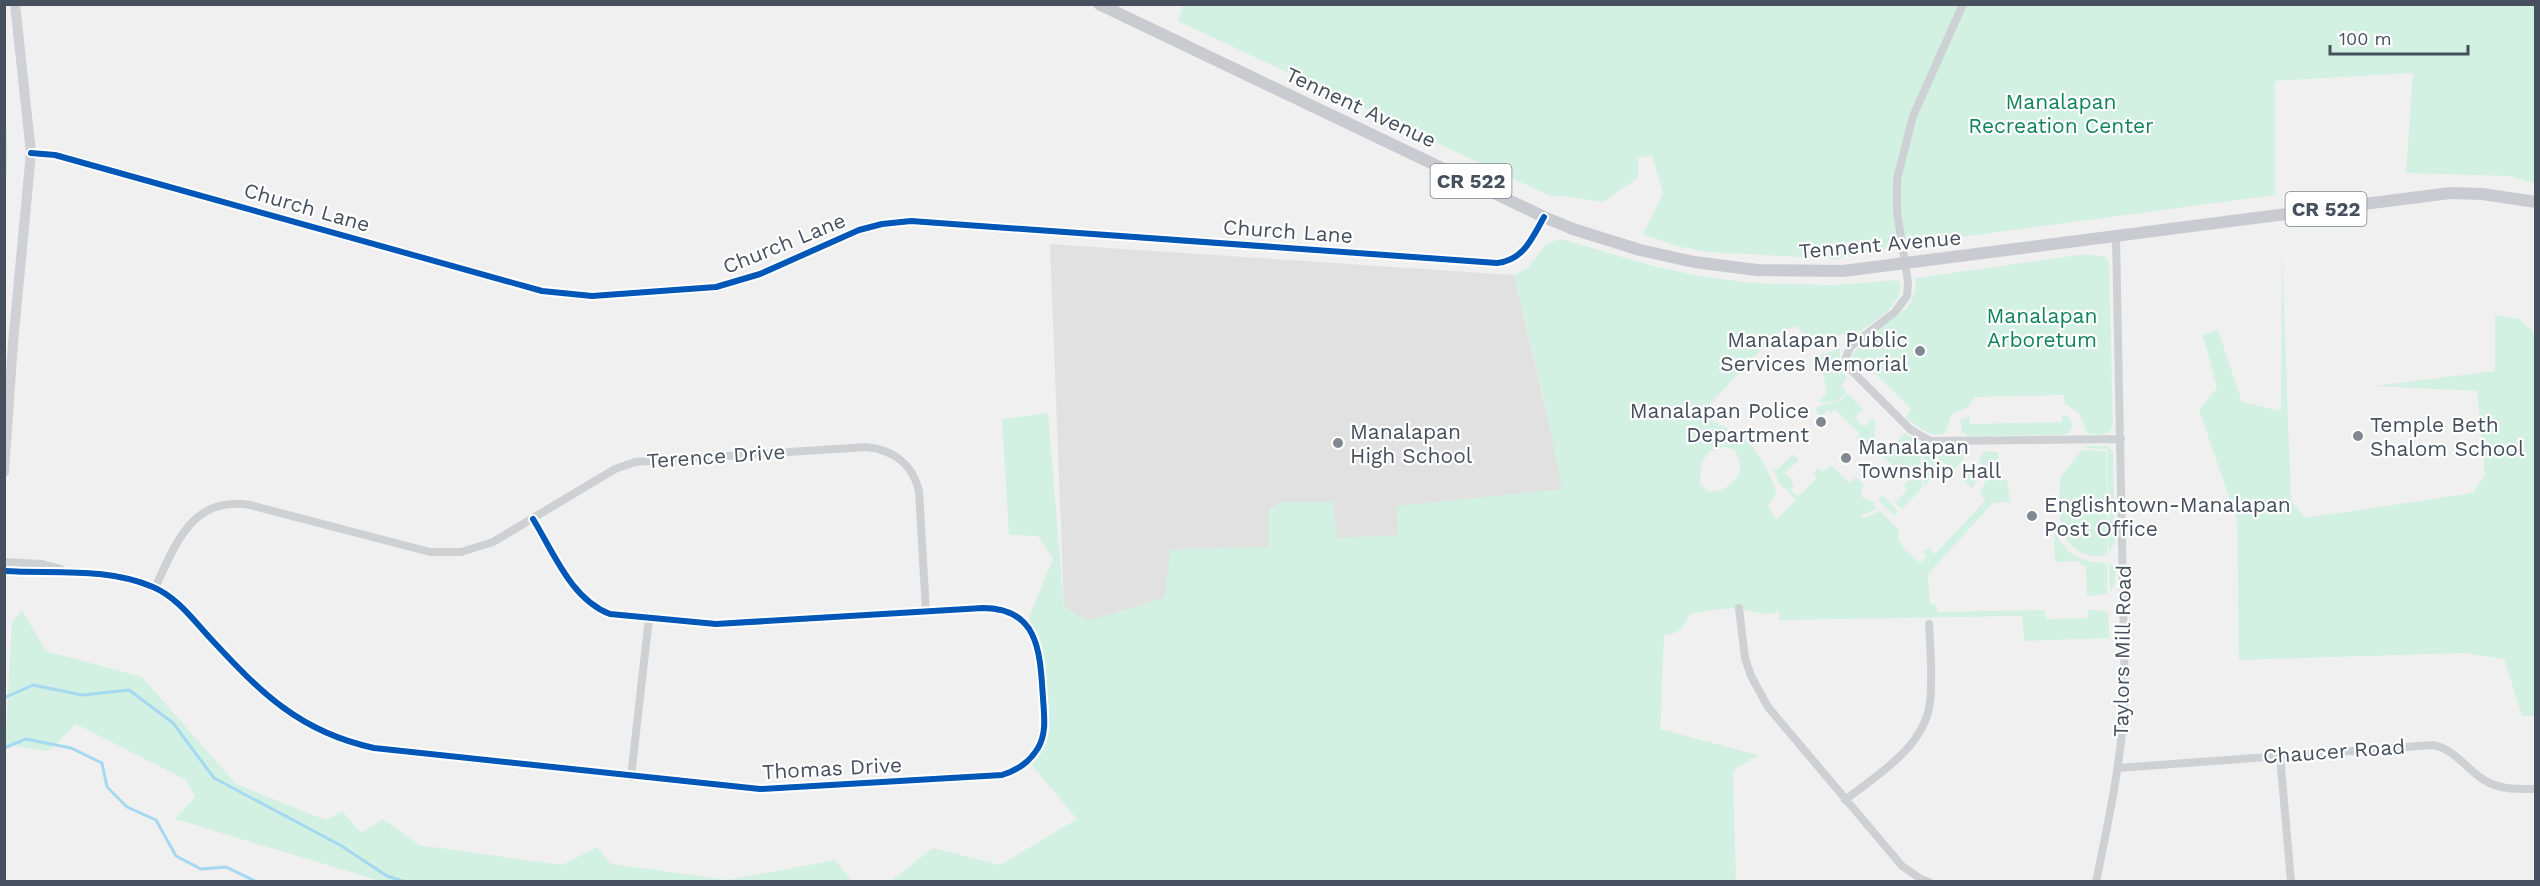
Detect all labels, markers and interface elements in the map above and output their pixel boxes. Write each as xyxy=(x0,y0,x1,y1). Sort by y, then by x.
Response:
scale bar xyxy=(2330,18,2468,56)
text: 100 m xyxy=(2339,28,2392,49)
street label: Tennent Avenue xyxy=(1282,61,1440,153)
park label: Manalapan Recreation Center xyxy=(1968,89,2154,138)
road number: CR 522 xyxy=(1430,164,1512,198)
street label: Church Lane xyxy=(241,177,373,237)
road number: CR 522 xyxy=(2286,192,2366,226)
street label: Church Lane xyxy=(719,207,849,279)
street label: Church Lane xyxy=(1222,214,1354,248)
street label: Tennent Avenue xyxy=(1798,224,1962,264)
park label: Manalapan Arboretum xyxy=(1987,303,2097,352)
place label: Manalapan Public Services Memorial xyxy=(1720,327,1909,376)
marker: Manalapan Public Services Memorial xyxy=(1913,344,1927,358)
place label: Manalapan Police Department xyxy=(1630,398,1809,447)
place label: Temple Beth Shalom School xyxy=(2370,412,2525,461)
marker: Manalapan Police Department xyxy=(1814,415,1828,429)
place label: Manalapan High School xyxy=(1350,419,1473,468)
marker: Temple Beth Shalom School xyxy=(2351,429,2365,443)
place label: Manalapan Township Hall xyxy=(1858,434,2002,483)
marker: Manalapan High School xyxy=(1331,436,1345,450)
street label: Terence Drive xyxy=(646,439,786,473)
marker: Manalapan Township Hall xyxy=(1839,451,1853,465)
place label: Englishtown-Manalapan Post Office xyxy=(2044,492,2291,541)
marker: Englishtown-Manalapan Post Office xyxy=(2025,509,2039,523)
street label: Taylors Mill Road xyxy=(2108,565,2136,737)
street label: Chaucer Road xyxy=(2262,734,2406,768)
street label: Thomas Drive xyxy=(761,752,903,784)

